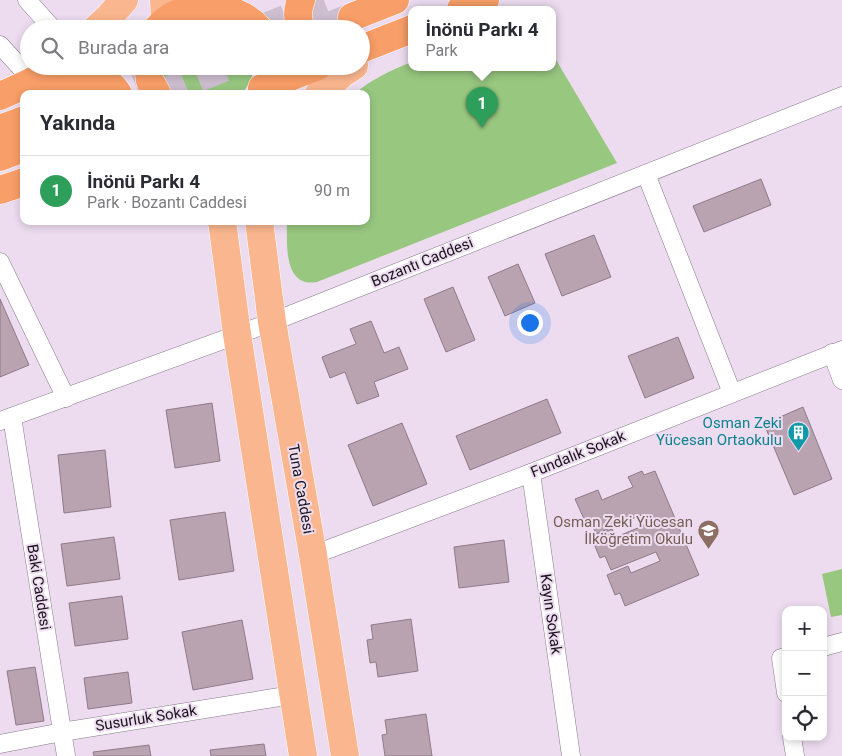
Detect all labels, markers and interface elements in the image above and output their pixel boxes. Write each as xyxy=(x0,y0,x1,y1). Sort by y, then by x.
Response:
popup xyxy=(408,6,556,71)
text: İnönü Parkı 4 xyxy=(425,18,539,41)
search box xyxy=(20,20,370,75)
icon: search xyxy=(38,34,66,62)
text: Burada ara xyxy=(78,36,169,59)
text: Park xyxy=(425,41,458,60)
pin: 1 xyxy=(466,87,498,128)
text: Yakında xyxy=(40,111,115,135)
text: İnönü Parkı 4 xyxy=(87,170,200,193)
text: 1 xyxy=(51,181,61,200)
text: 90 m xyxy=(314,181,350,200)
text: Park · Bozantı Caddesi xyxy=(87,193,247,212)
street label: Bozantı Caddesi xyxy=(368,233,476,291)
your location xyxy=(517,310,543,336)
place label: Osman Zeki Yücesan Ortaokulu xyxy=(656,414,782,449)
building icon: Osman Zeki Yücesan Ortaokulu xyxy=(786,420,810,451)
street label: Fundalık Sokak xyxy=(528,427,628,481)
street label: Tuna Caddesi xyxy=(284,443,318,535)
place label: Osman Zeki Yücesan İlköğretim Okulu xyxy=(553,513,693,548)
school or university icon: Osman Zeki Yücesan İlköğretim Okulu xyxy=(697,519,721,550)
street label: Baki Caddesi xyxy=(23,543,55,631)
street label: Kayın Sokak xyxy=(536,573,566,656)
map controls xyxy=(782,606,827,741)
button: + xyxy=(782,606,827,651)
button: − xyxy=(782,651,827,696)
button: locate xyxy=(782,696,827,741)
street label: Susurluk Sokak xyxy=(94,701,198,735)

